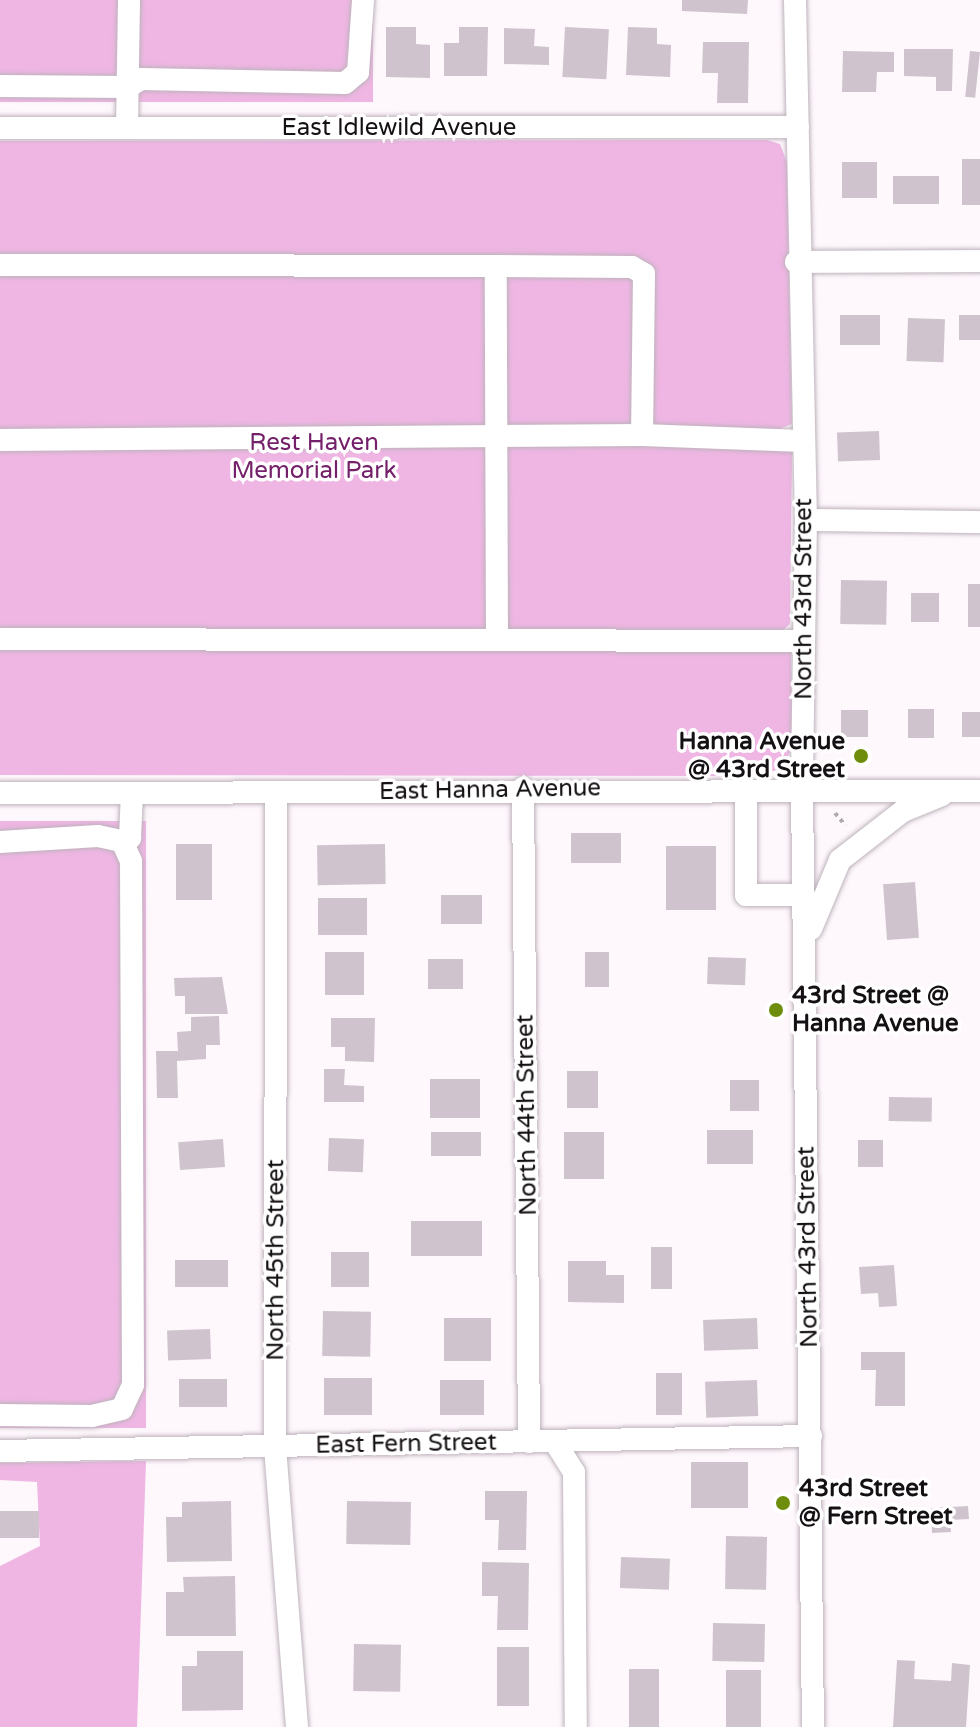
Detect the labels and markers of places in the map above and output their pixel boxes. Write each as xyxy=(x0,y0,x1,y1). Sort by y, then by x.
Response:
place label: Hanna Avenue @ 43rd Street xyxy=(679,728,845,784)
marker: Hanna Avenue @ 43rd Street xyxy=(852,747,870,765)
place label: 43rd Street @ Hanna Avenue xyxy=(792,982,958,1038)
marker: 43rd Street @ Hanna Avenue xyxy=(767,1001,785,1019)
place label: 43rd Street @ Fern Street xyxy=(799,1475,953,1531)
marker: 43rd Street @ Fern Street xyxy=(774,1494,792,1512)

